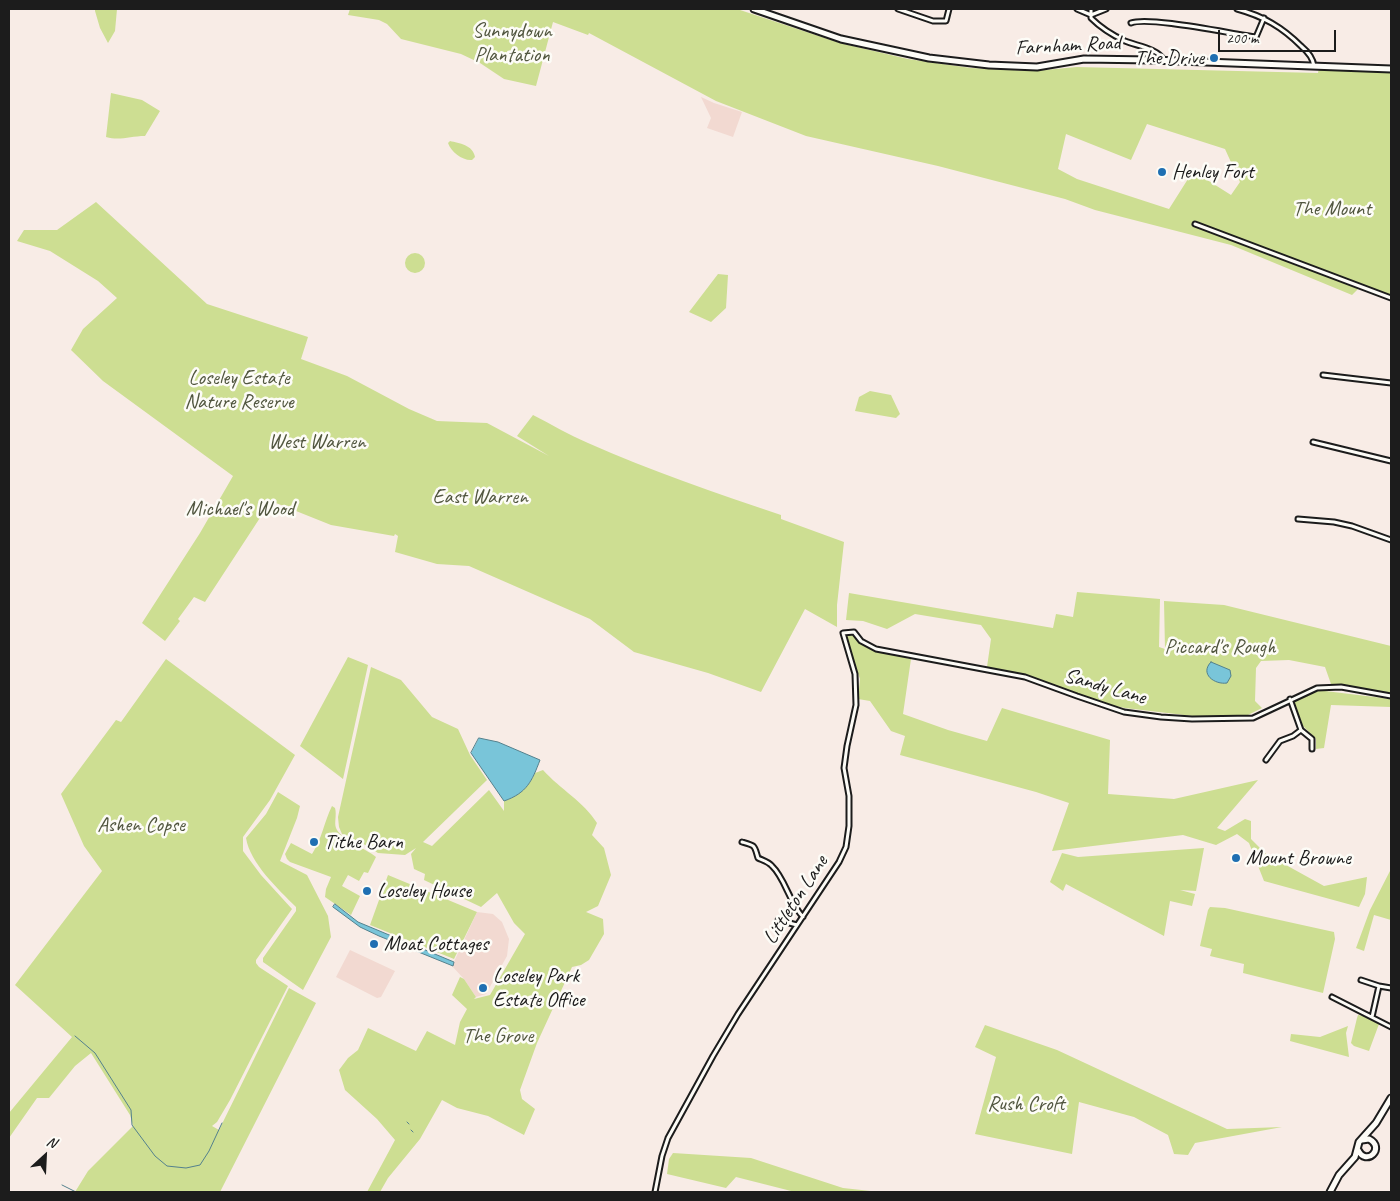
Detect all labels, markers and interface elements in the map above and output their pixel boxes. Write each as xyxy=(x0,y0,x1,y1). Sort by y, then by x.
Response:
park label: Sunnydown Plantation xyxy=(472,18,552,68)
scale bar xyxy=(1220,20,1338,52)
text: 200 m xyxy=(1226,29,1258,48)
street label: Farnham Road xyxy=(1015,31,1121,61)
place label: The Drive xyxy=(1135,45,1204,71)
marker: The Drive xyxy=(1208,52,1220,64)
place label: Henley Fort xyxy=(1172,159,1254,185)
marker: Henley Fort xyxy=(1156,166,1168,178)
park label: The Mount xyxy=(1293,196,1371,222)
park label: Loseley Estate Nature Reserve xyxy=(184,365,294,415)
park label: West Warren xyxy=(268,429,366,455)
park label: East Warren xyxy=(432,484,528,510)
park label: Michael's Wood xyxy=(186,496,294,522)
park label: Piccard's Rough xyxy=(1165,634,1275,660)
street label: Sandy Lane xyxy=(1061,663,1149,711)
park label: Ashen Copse xyxy=(97,812,185,838)
place label: Tithe Barn xyxy=(324,829,403,855)
marker: Tithe Barn xyxy=(308,836,320,848)
place label: Mount Browne xyxy=(1246,845,1351,871)
street label: Littleton Lane xyxy=(758,851,834,949)
marker: Mount Browne xyxy=(1230,852,1242,864)
place label: Loseley House xyxy=(377,878,471,904)
marker: Loseley House xyxy=(361,885,373,897)
place label: Moat Cottages xyxy=(384,931,488,957)
marker: Moat Cottages xyxy=(368,938,380,950)
place label: Loseley Park Estate Office xyxy=(493,963,585,1013)
marker: Loseley Park Estate Office xyxy=(477,982,489,994)
park label: The Grove xyxy=(463,1023,533,1049)
park label: Rush Croft xyxy=(987,1091,1065,1117)
north arrow xyxy=(20,1131,70,1181)
text: N xyxy=(44,1132,59,1151)

